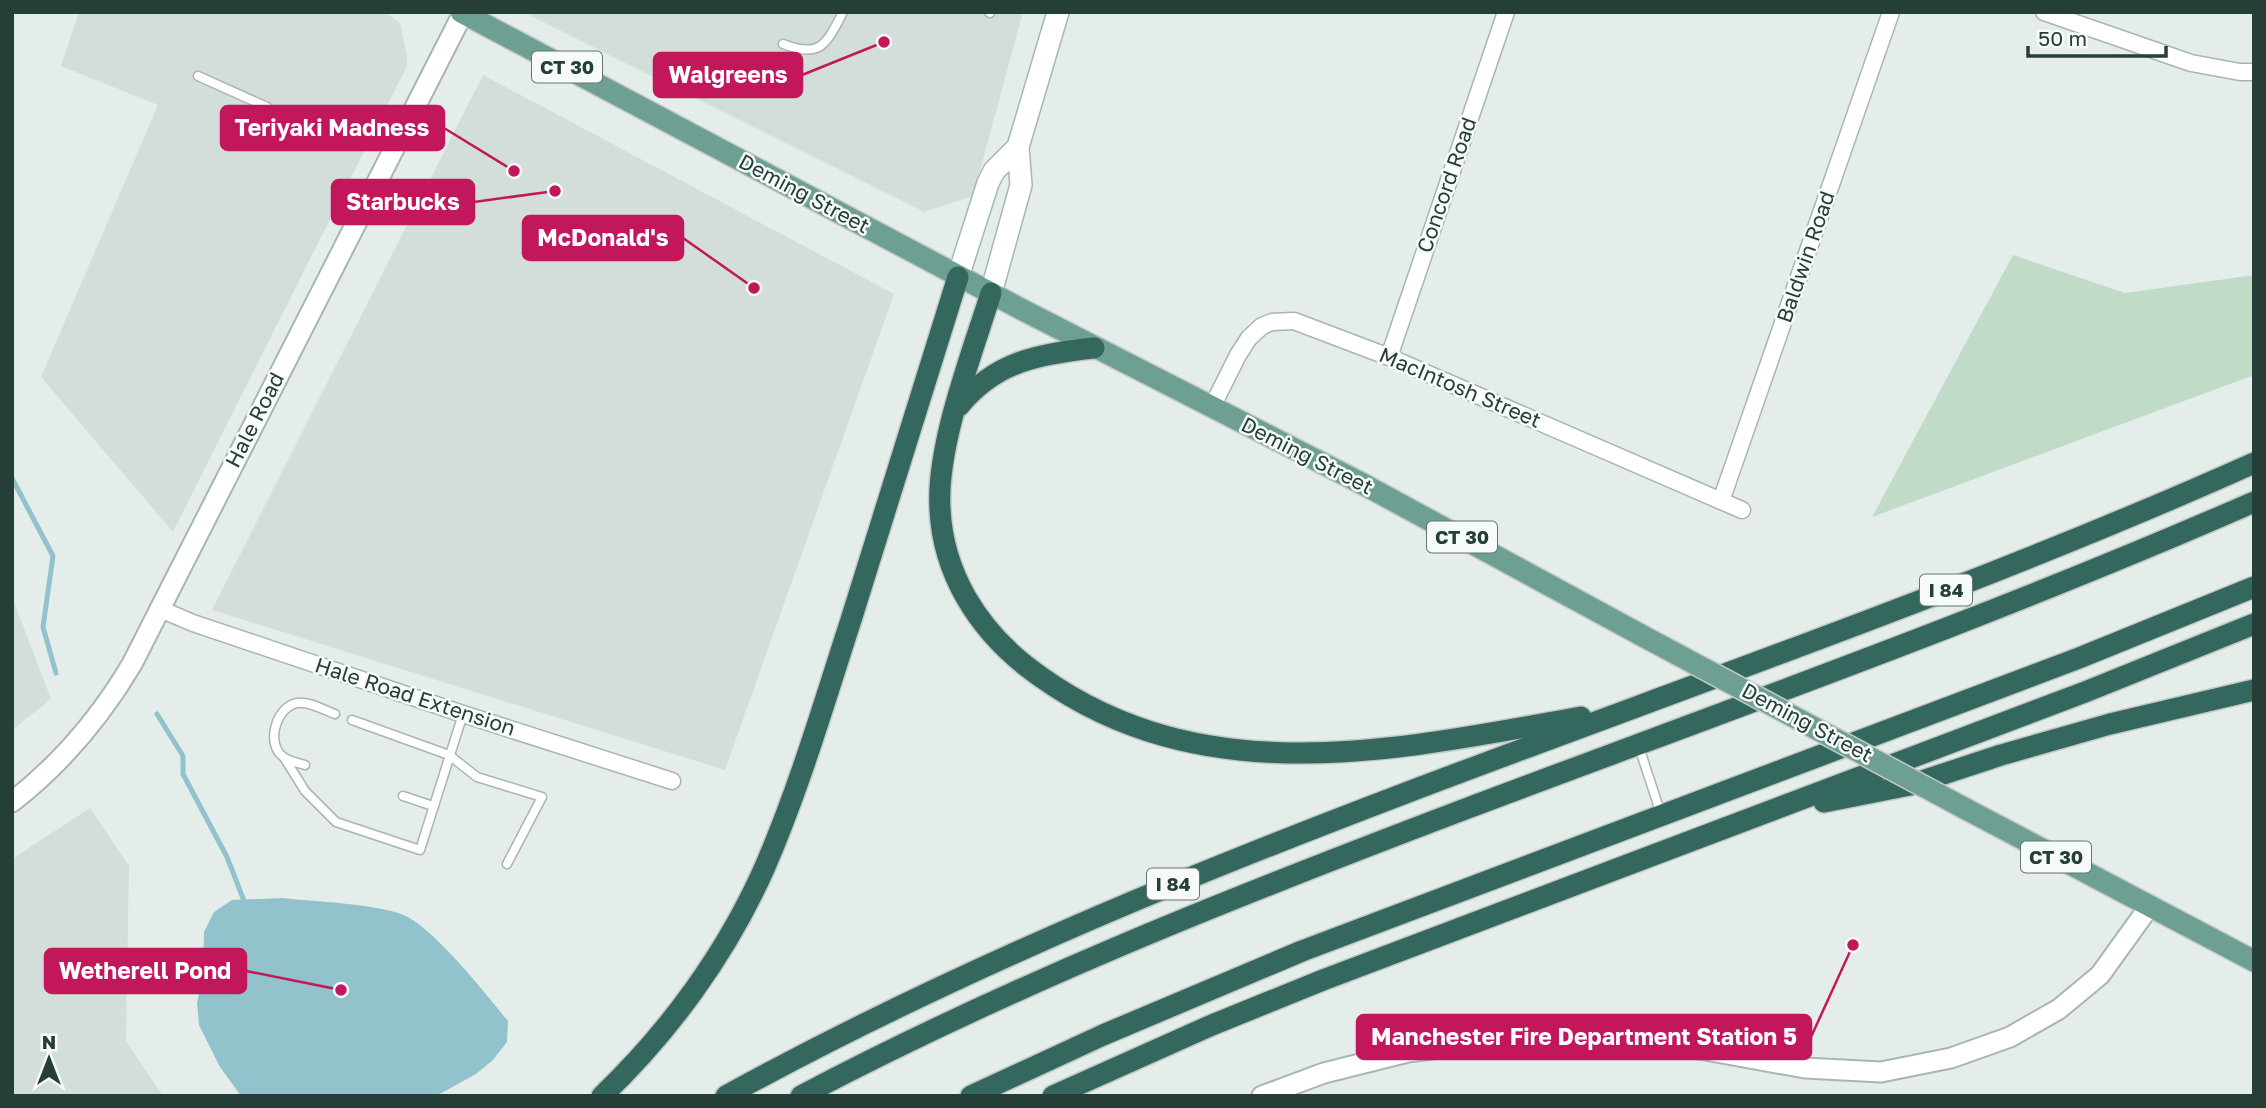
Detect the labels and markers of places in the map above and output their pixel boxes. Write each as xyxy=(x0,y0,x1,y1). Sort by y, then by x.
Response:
callout: Walgreens xyxy=(654,53,802,97)
callout: Teriyaki Madness xyxy=(221,106,444,150)
callout: Starbucks xyxy=(332,180,474,224)
callout: McDonald's xyxy=(523,216,683,260)
callout: Wetherell Pond xyxy=(45,949,246,993)
callout: Manchester Fire Department Station 5 xyxy=(1357,1015,1811,1059)

